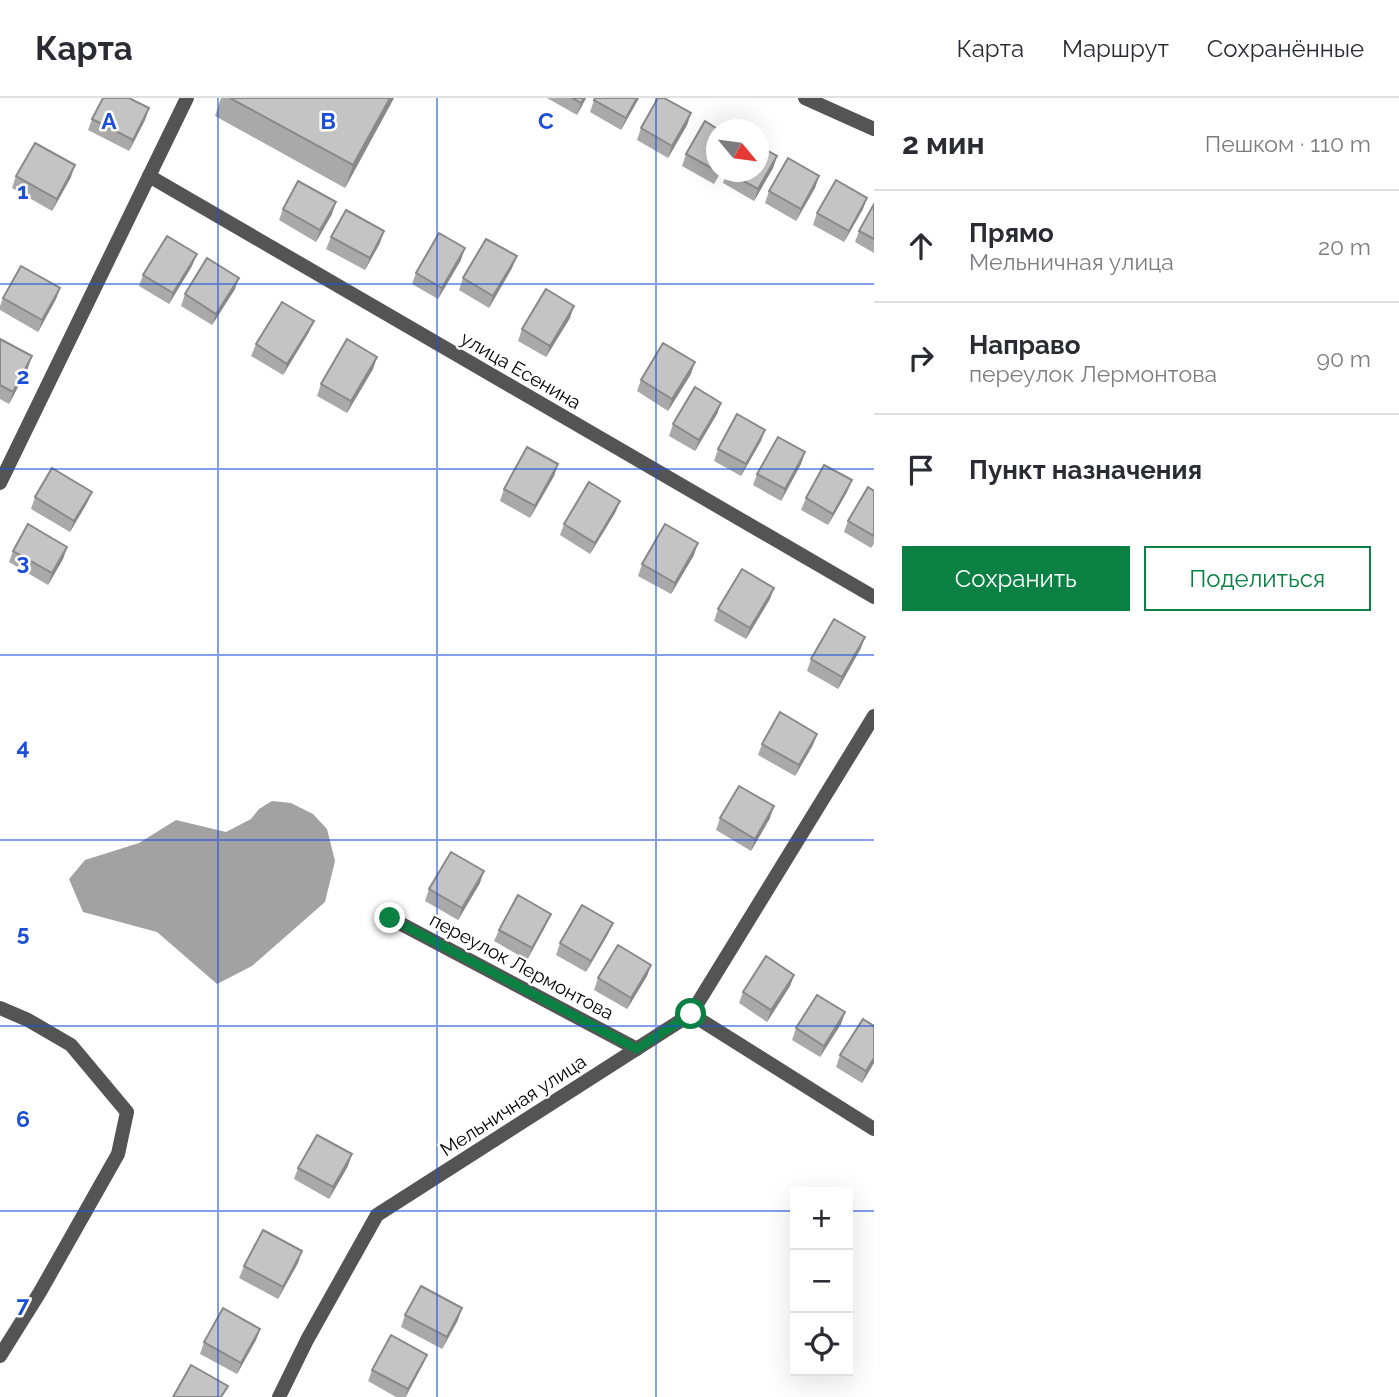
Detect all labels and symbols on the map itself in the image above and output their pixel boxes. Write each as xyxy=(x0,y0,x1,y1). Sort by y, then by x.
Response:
text: A xyxy=(101,107,117,134)
text: B xyxy=(320,107,336,134)
text: C xyxy=(538,107,554,134)
north arrow xyxy=(706,119,769,182)
text: 1 xyxy=(17,177,29,204)
street label: улица Есенина xyxy=(457,327,585,413)
text: 2 xyxy=(17,362,29,389)
text: 3 xyxy=(17,548,29,575)
text: 4 xyxy=(16,733,30,760)
route end xyxy=(374,902,405,933)
street label: переулок Лермонтова xyxy=(426,908,618,1024)
text: 5 xyxy=(17,919,30,946)
route start xyxy=(675,998,706,1029)
street label: Мельничная улица xyxy=(436,1050,590,1160)
text: 6 xyxy=(16,1105,30,1132)
text: 7 xyxy=(17,1290,30,1317)

